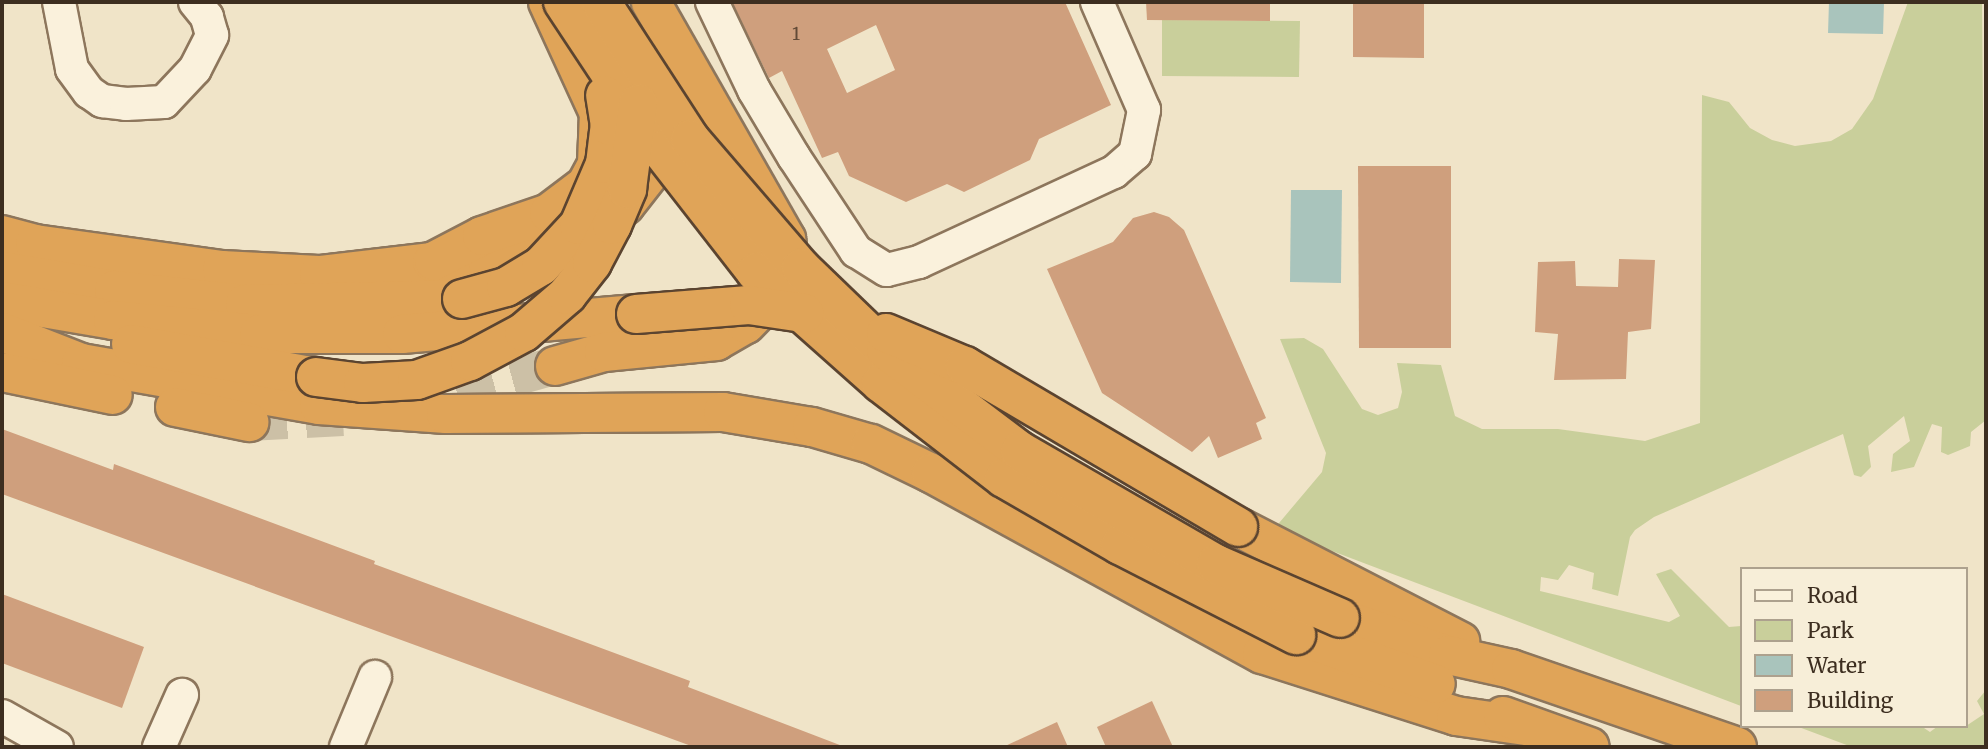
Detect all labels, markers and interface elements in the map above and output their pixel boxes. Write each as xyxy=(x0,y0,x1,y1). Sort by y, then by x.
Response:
house number: 1 xyxy=(792,23,800,45)
legend xyxy=(1740,567,1967,728)
text: Road xyxy=(1807,582,1858,609)
text: Park xyxy=(1807,617,1854,644)
text: Water xyxy=(1807,652,1866,679)
text: Building xyxy=(1807,687,1893,714)

